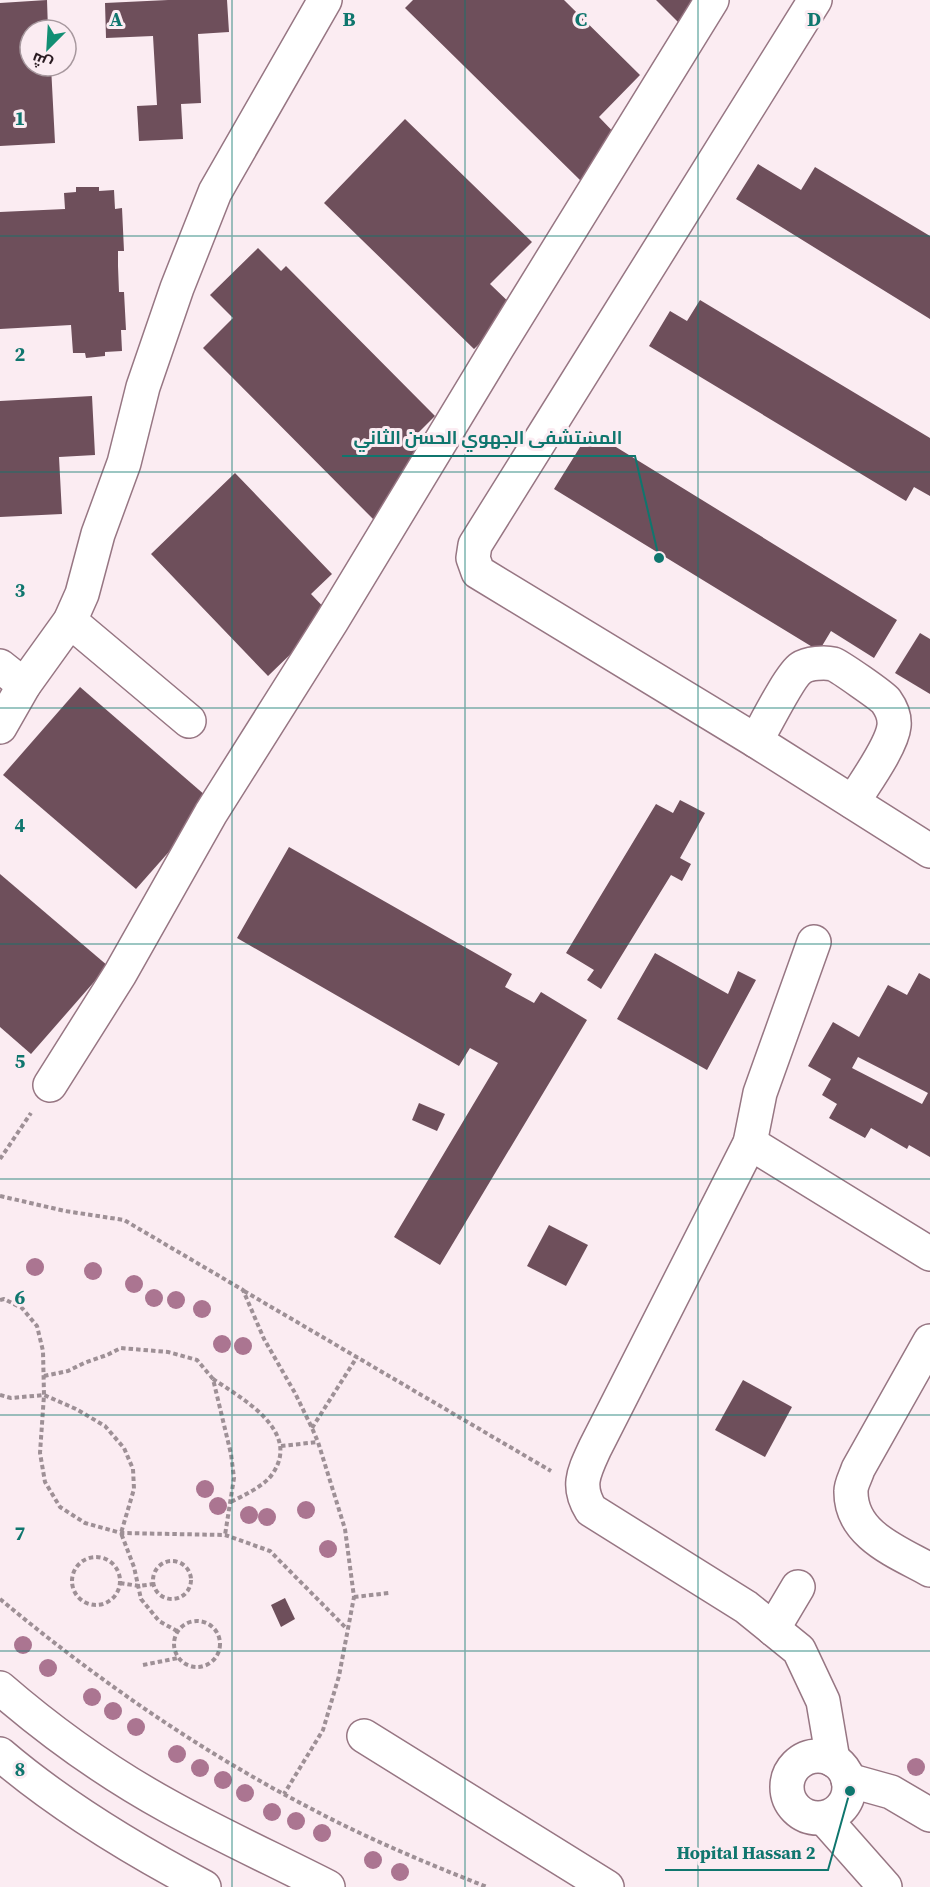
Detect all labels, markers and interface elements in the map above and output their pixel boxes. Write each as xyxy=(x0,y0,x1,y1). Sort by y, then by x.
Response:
text: A xyxy=(109,5,123,33)
text: B xyxy=(342,5,356,33)
text: C xyxy=(575,5,587,33)
text: D xyxy=(807,5,821,33)
north arrow xyxy=(18,18,78,78)
text: ش xyxy=(28,47,56,76)
text: 1 xyxy=(15,104,25,132)
text: 2 xyxy=(15,340,26,368)
callout: المستشفى الجهوي الحسن الثاني xyxy=(342,420,635,456)
text: المستشفى الجهوي الحسن الثاني xyxy=(354,425,622,453)
text: 3 xyxy=(15,576,26,604)
text: 4 xyxy=(15,811,26,839)
text: 5 xyxy=(15,1047,26,1075)
text: 6 xyxy=(15,1283,26,1311)
text: 7 xyxy=(15,1519,26,1547)
text: 8 xyxy=(15,1755,25,1783)
callout: Hopital Hassan 2 xyxy=(665,1834,828,1870)
text: Hopital Hassan 2 xyxy=(676,1840,816,1865)

